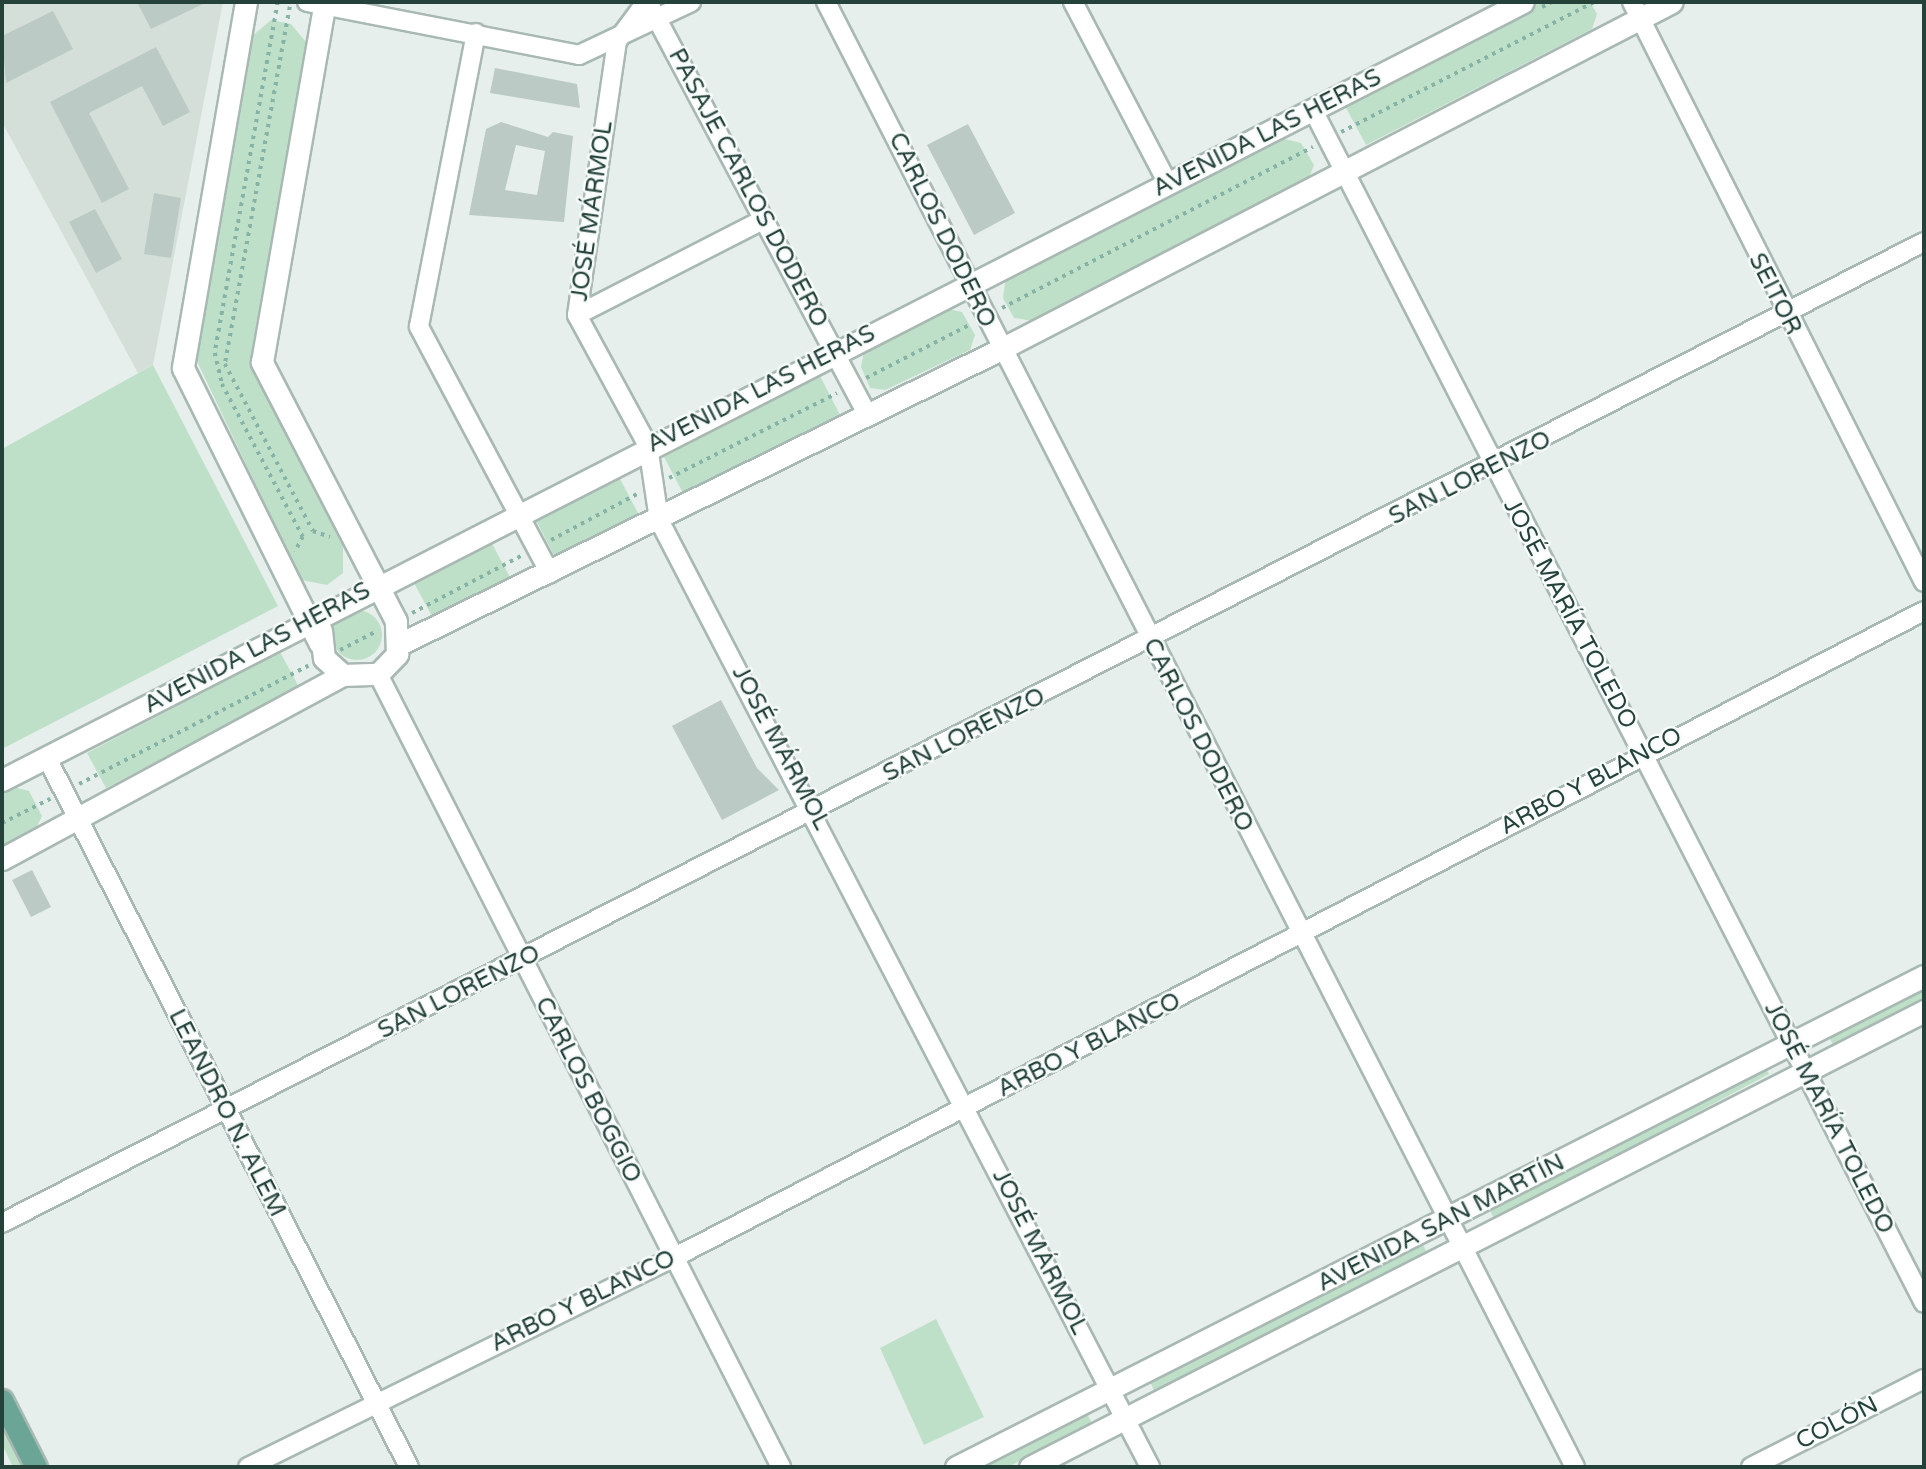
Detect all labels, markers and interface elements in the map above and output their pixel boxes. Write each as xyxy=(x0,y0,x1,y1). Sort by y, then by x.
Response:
street label: PASAJE CARLOS DODERO xyxy=(662,44,834,332)
street label: AVENIDA LAS HERAS xyxy=(1148,63,1386,203)
street label: JOSÉ MÁRMOL xyxy=(565,119,619,303)
street label: CARLOS DODERO xyxy=(882,128,1002,332)
street label: SEITOR xyxy=(1742,248,1808,340)
street label: AVENIDA LAS HERAS xyxy=(642,319,880,459)
street label: SAN LORENZO xyxy=(1384,425,1556,531)
street label: JOSÉ MARÍA TOLEDO xyxy=(1497,494,1643,734)
street label: AVENIDA LAS HERAS xyxy=(139,576,375,720)
street label: CARLOS DODERO xyxy=(1137,633,1259,837)
street label: JOSÉ MÁRMOL xyxy=(726,661,836,835)
street label: SAN LORENZO xyxy=(878,682,1050,788)
street label: ARBO Y BLANCO xyxy=(1495,721,1687,841)
street label: SAN LORENZO xyxy=(373,939,545,1045)
street label: ARBO Y BLANCO xyxy=(993,986,1185,1104)
street label: CARLOS BOGGIO xyxy=(529,992,647,1188)
street label: JOSÉ MARÍA TOLEDO xyxy=(1758,997,1900,1239)
street label: LEANDRO N. ALEM xyxy=(162,1004,292,1222)
street label: AVENIDA SAN MARTÍN xyxy=(1312,1148,1570,1298)
street label: JOSÉ MÁRMOL xyxy=(986,1165,1094,1339)
street label: ARBO Y BLANCO xyxy=(486,1244,680,1358)
street label: COLÓN xyxy=(1791,1390,1883,1456)

